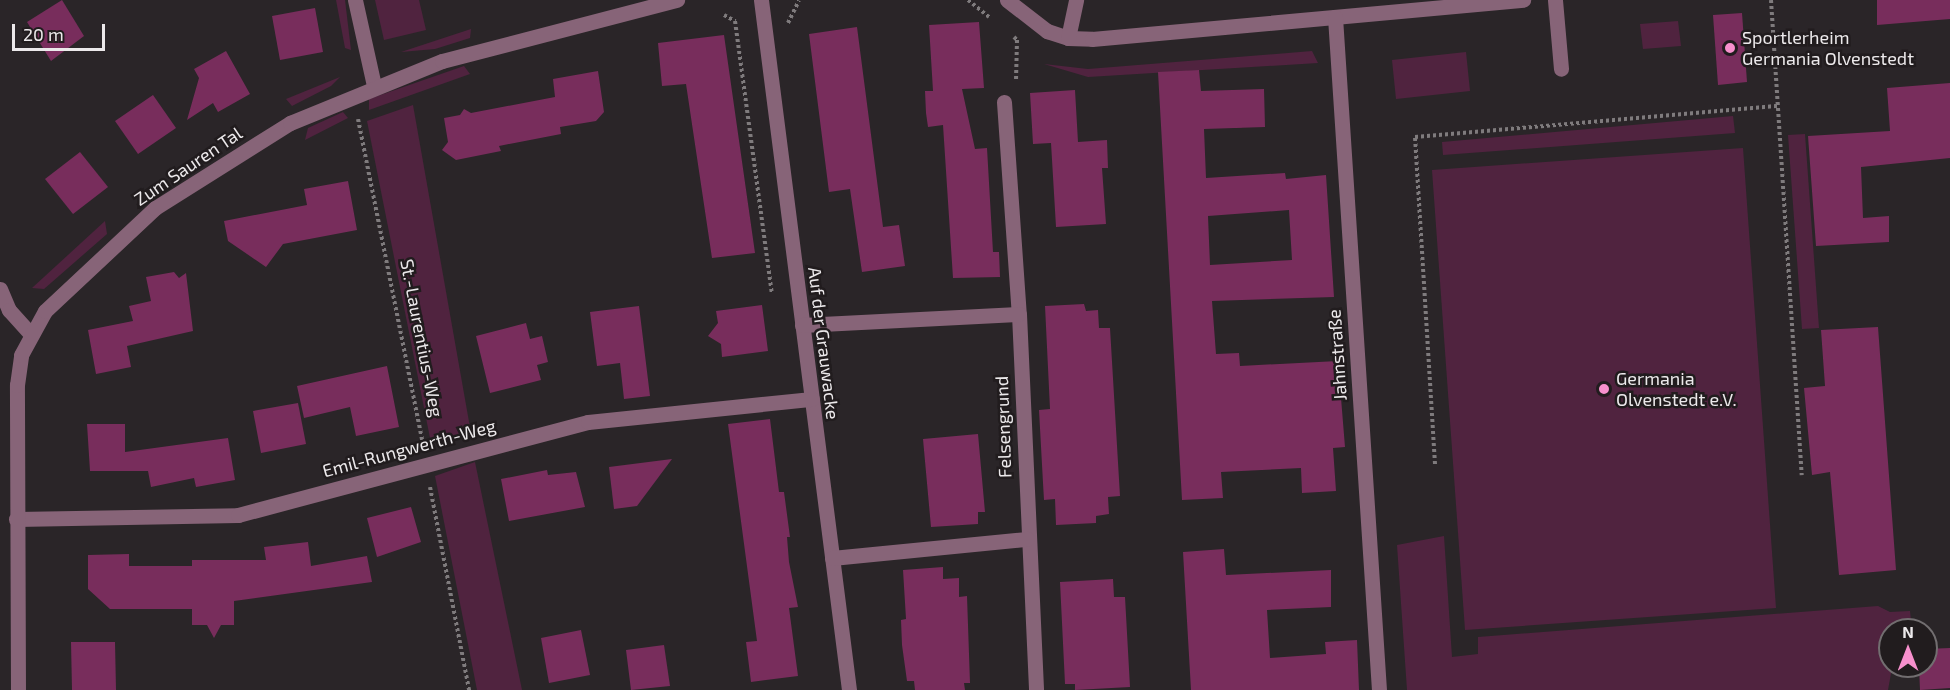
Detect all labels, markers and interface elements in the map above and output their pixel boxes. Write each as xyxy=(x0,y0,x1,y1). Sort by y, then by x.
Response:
scale bar xyxy=(15,12,108,50)
text: 20 m xyxy=(23,23,64,45)
place label: Sportlerheim Germania Olvenstedt xyxy=(1742,27,1914,70)
marker: Sportlerheim Germania Olvenstedt xyxy=(1723,41,1737,55)
street label: Zum Sauren Tal xyxy=(130,122,246,210)
street label: St.-Laurentius-Weg xyxy=(396,257,448,419)
street label: Auf der Grauwacke xyxy=(804,265,844,421)
street label: Jahnstraße xyxy=(1323,308,1351,402)
place label: Germania Olvenstedt e.V. xyxy=(1616,368,1737,410)
street label: Felsengrund xyxy=(990,376,1016,478)
marker: Germania Olvenstedt e.V. xyxy=(1597,382,1611,396)
street label: Emil-Rungwerth-Weg xyxy=(320,414,498,482)
north arrow xyxy=(1878,618,1938,678)
text: N xyxy=(1902,622,1914,641)

